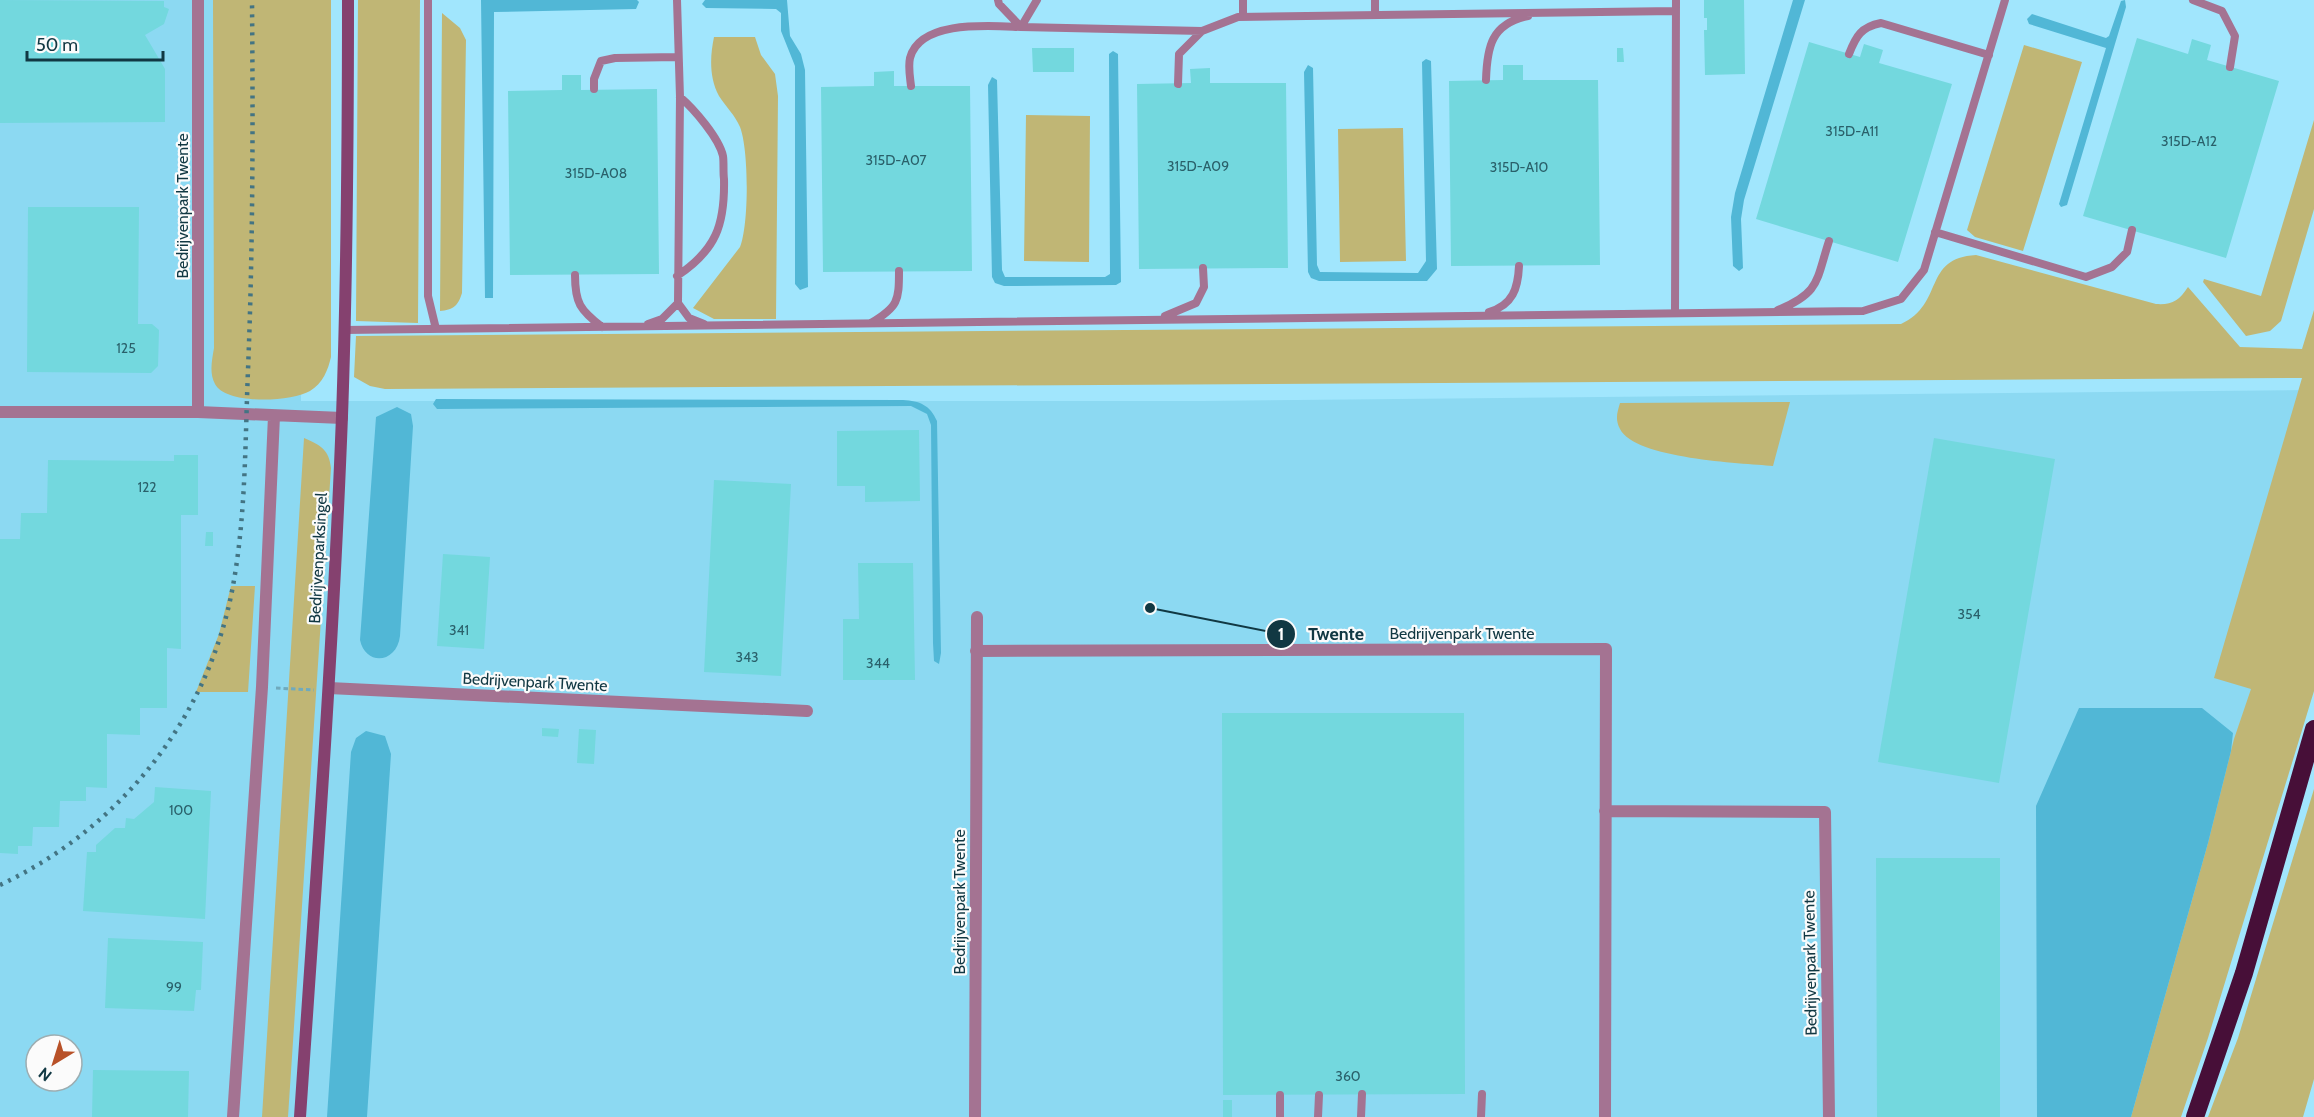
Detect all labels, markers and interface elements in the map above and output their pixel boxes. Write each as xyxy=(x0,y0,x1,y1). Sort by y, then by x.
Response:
scale bar xyxy=(27,24,164,62)
text: 50 m xyxy=(36,34,78,56)
house number: 315D-A11 xyxy=(1825,122,1879,140)
house number: 315D-A12 xyxy=(2161,132,2217,150)
street label: Bedrijvenpark Twente xyxy=(173,133,192,279)
house number: 315D-A07 xyxy=(865,151,927,169)
house number: 315D-A09 xyxy=(1167,157,1229,175)
house number: 315D-A10 xyxy=(1490,158,1548,176)
house number: 315D-A08 xyxy=(565,164,627,182)
house number: 125 xyxy=(116,339,136,357)
house number: 122 xyxy=(137,478,157,496)
street label: Bedrijvenparksingel xyxy=(305,492,331,624)
house number: 354 xyxy=(1957,605,1981,623)
callout: Twente xyxy=(1266,616,1376,652)
house number: 341 xyxy=(449,621,469,639)
text: 1 xyxy=(1278,623,1284,645)
text: Twente xyxy=(1308,623,1364,645)
street label: Bedrijvenpark Twente xyxy=(1389,624,1535,643)
house number: 343 xyxy=(735,648,759,666)
house number: 344 xyxy=(866,654,890,672)
street label: Bedrijvenpark Twente xyxy=(462,669,608,695)
house number: 100 xyxy=(169,801,193,819)
street label: Bedrijvenpark Twente xyxy=(950,829,969,975)
street label: Bedrijvenpark Twente xyxy=(1799,890,1821,1036)
house number: 99 xyxy=(166,978,182,996)
north arrow xyxy=(24,1033,84,1093)
text: N xyxy=(35,1063,55,1085)
house number: 360 xyxy=(1335,1067,1361,1085)

